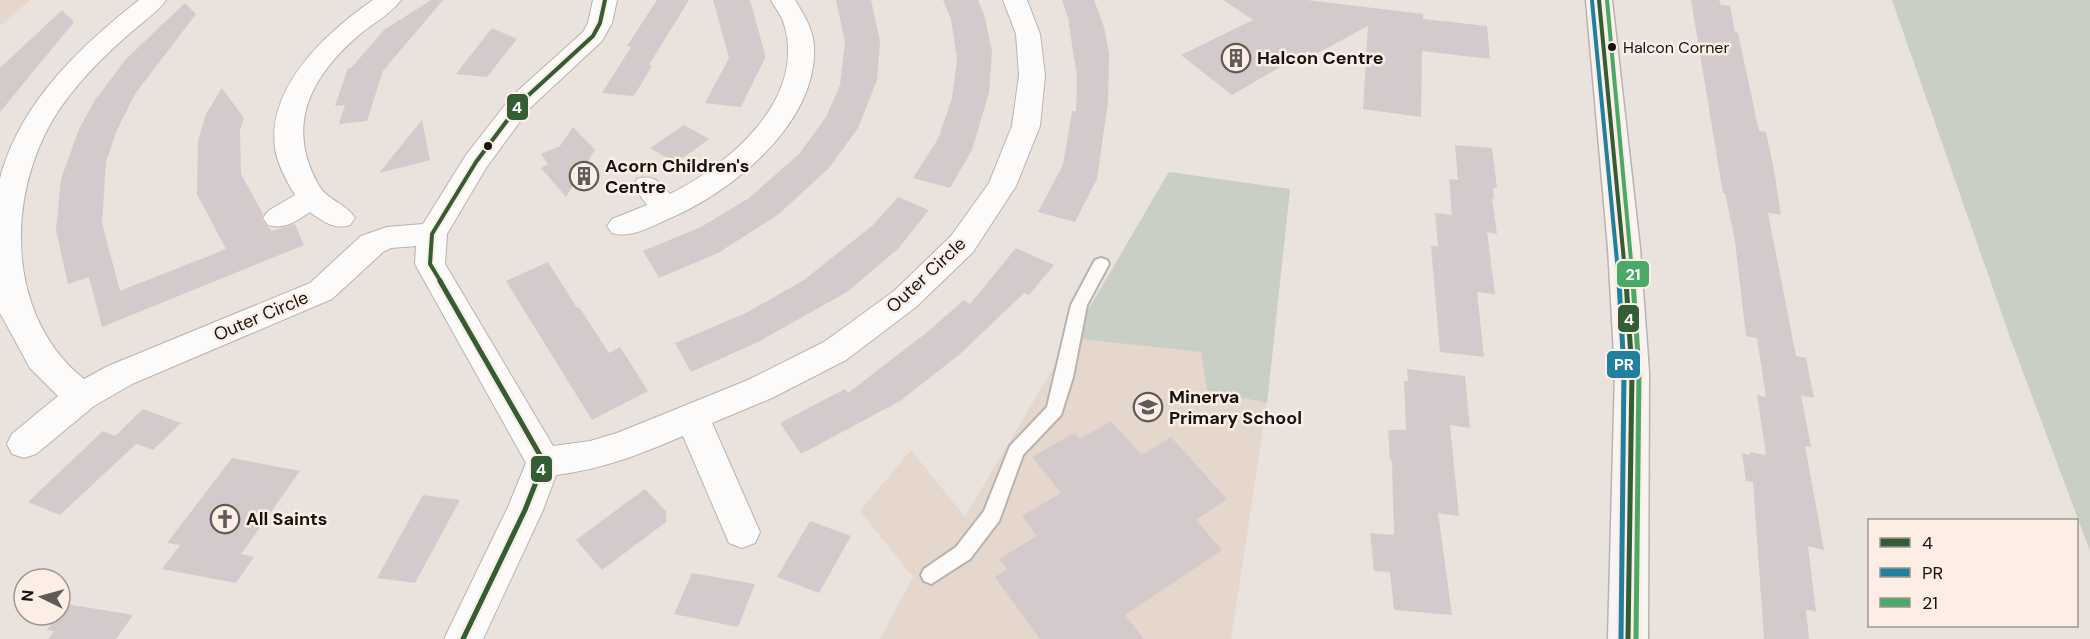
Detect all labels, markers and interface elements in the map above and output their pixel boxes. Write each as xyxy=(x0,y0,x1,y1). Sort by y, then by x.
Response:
place label: Halcon Corner xyxy=(1623,37,1729,58)
marker: Halcon Corner xyxy=(1606,41,1618,53)
building icon: Halcon Centre xyxy=(1220,42,1252,74)
place label: Halcon Centre xyxy=(1257,46,1384,70)
line badge: 4 xyxy=(506,93,529,121)
text: 4 xyxy=(512,97,522,118)
unlabelled marker xyxy=(482,140,494,152)
place label: Acorn Children's Centre xyxy=(605,154,749,199)
building icon: Acorn Children's Centre xyxy=(568,160,600,192)
street label: Outer Circle xyxy=(881,232,971,318)
line badge: 21 xyxy=(1616,260,1650,288)
text: 21 xyxy=(1625,264,1641,285)
street label: Outer Circle xyxy=(210,285,312,347)
line badge: 4 xyxy=(1617,304,1640,333)
text: 4 xyxy=(1624,309,1634,330)
line badge: PR xyxy=(1606,350,1641,379)
text: PR xyxy=(1614,354,1634,375)
place label: Minerva Primary School xyxy=(1169,385,1302,430)
school or university icon: Minerva Primary School xyxy=(1132,391,1164,423)
line badge: 4 xyxy=(530,455,553,483)
text: 4 xyxy=(536,459,546,480)
church icon: All Saints xyxy=(209,503,241,535)
place label: All Saints xyxy=(246,507,327,531)
legend xyxy=(1868,519,2078,627)
text: 4 xyxy=(1922,531,1933,555)
text: PR xyxy=(1922,561,1943,585)
north arrow xyxy=(12,567,72,627)
text: N xyxy=(17,589,39,602)
text: 21 xyxy=(1922,591,1938,615)

